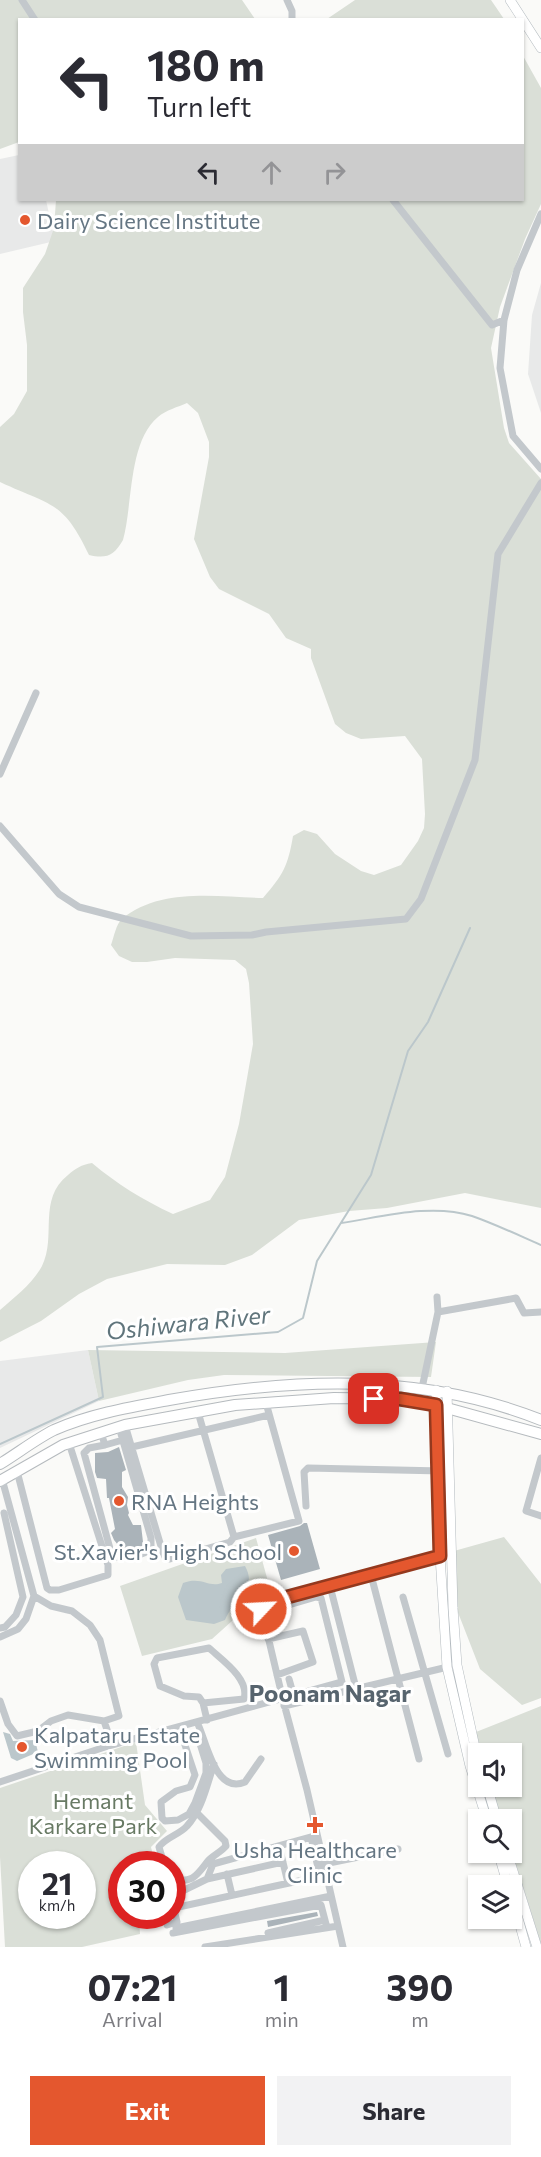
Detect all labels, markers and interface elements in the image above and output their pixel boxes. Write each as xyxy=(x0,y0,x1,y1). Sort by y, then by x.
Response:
text: 180 m xyxy=(147,38,265,90)
icon: left xyxy=(48,42,126,120)
text: Turn left xyxy=(147,90,251,123)
icon: left xyxy=(192,156,225,189)
icon: ahead xyxy=(255,156,288,189)
icon: right xyxy=(318,156,351,189)
place label: Dairy Science Institute xyxy=(37,207,260,234)
marker: Dairy Science Institute xyxy=(18,213,32,227)
water label: Oshiwara River xyxy=(104,1299,273,1345)
pin xyxy=(348,1373,399,1424)
icon: arrive xyxy=(357,1382,390,1415)
place label: RNA Heights xyxy=(131,1488,259,1515)
marker: RNA Heights xyxy=(112,1494,126,1508)
place label: St.Xavier's High School xyxy=(54,1538,282,1565)
marker: St.Xavier's High School xyxy=(287,1544,301,1558)
position arrow xyxy=(229,1577,293,1641)
district label: Poonam Nagar xyxy=(249,1678,411,1707)
place label: Kalpataru Estate Swimming Pool xyxy=(34,1721,200,1773)
marker: Kalpataru Estate Swimming Pool xyxy=(15,1740,29,1754)
map controls xyxy=(468,1743,522,1929)
button: sound xyxy=(468,1743,522,1797)
park label: Hemant Karkare Park xyxy=(29,1787,157,1839)
button: search xyxy=(468,1809,522,1863)
marker: Usha Healthcare Clinic xyxy=(306,1816,324,1834)
place label: Usha Healthcare Clinic xyxy=(233,1836,397,1888)
speed limit sign: 30 xyxy=(108,1851,186,1929)
text: 21 xyxy=(42,1864,72,1901)
button: layers xyxy=(468,1875,522,1929)
text: km/h xyxy=(39,1896,75,1914)
text: 07:21 xyxy=(88,1964,177,2008)
text: 1 xyxy=(274,1964,290,2008)
text: 390 xyxy=(386,1964,453,2008)
text: Arrival xyxy=(102,2007,163,2031)
text: min xyxy=(265,2007,299,2031)
text: m xyxy=(411,2007,429,2031)
button: Exit xyxy=(30,2076,265,2145)
button: Share xyxy=(277,2076,511,2145)

